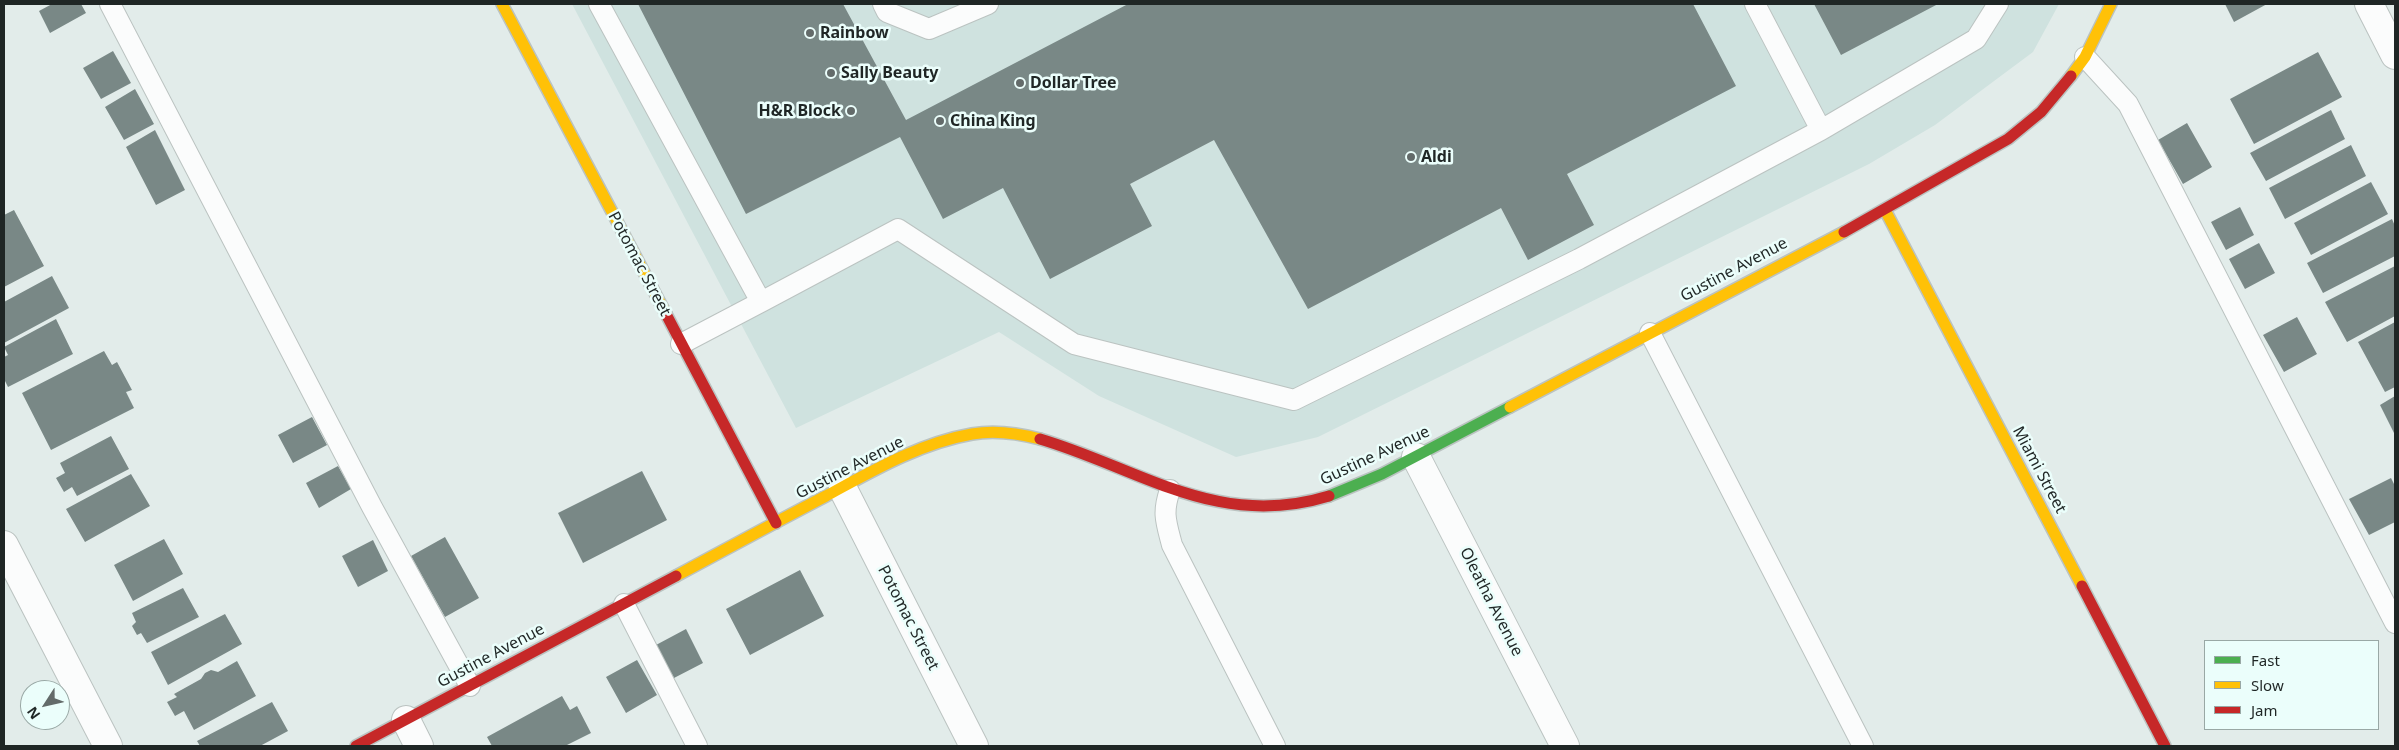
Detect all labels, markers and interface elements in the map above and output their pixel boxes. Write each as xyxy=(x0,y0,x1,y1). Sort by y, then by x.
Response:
place label: Rainbow xyxy=(820,23,889,43)
marker: Rainbow xyxy=(804,27,816,39)
place label: Sally Beauty xyxy=(841,63,938,83)
marker: Sally Beauty xyxy=(825,67,837,79)
place label: Dollar Tree xyxy=(1030,73,1117,93)
marker: Dollar Tree xyxy=(1014,77,1026,89)
place label: H&R Block xyxy=(759,101,841,121)
marker: H&R Block xyxy=(845,105,857,117)
place label: China King xyxy=(950,111,1036,131)
marker: China King xyxy=(934,115,946,127)
place label: Aldi xyxy=(1421,147,1452,167)
marker: Aldi xyxy=(1405,151,1417,163)
street label: Potomac Street xyxy=(603,209,675,319)
street label: Gustine Avenue xyxy=(1677,234,1791,306)
street label: Gustine Avenue xyxy=(1317,422,1433,490)
street label: Miami Street xyxy=(2008,423,2070,517)
street label: Gustine Avenue xyxy=(793,433,907,503)
street label: Oleatha Avenue xyxy=(1455,544,1527,660)
street label: Potomac Street xyxy=(873,562,943,674)
street label: Gustine Avenue xyxy=(434,620,548,692)
legend xyxy=(2204,640,2379,730)
text: Fast xyxy=(2251,650,2280,670)
text: Slow xyxy=(2251,675,2284,695)
north arrow xyxy=(20,680,70,730)
text: Jam xyxy=(2251,700,2278,720)
text: N xyxy=(22,703,44,723)

